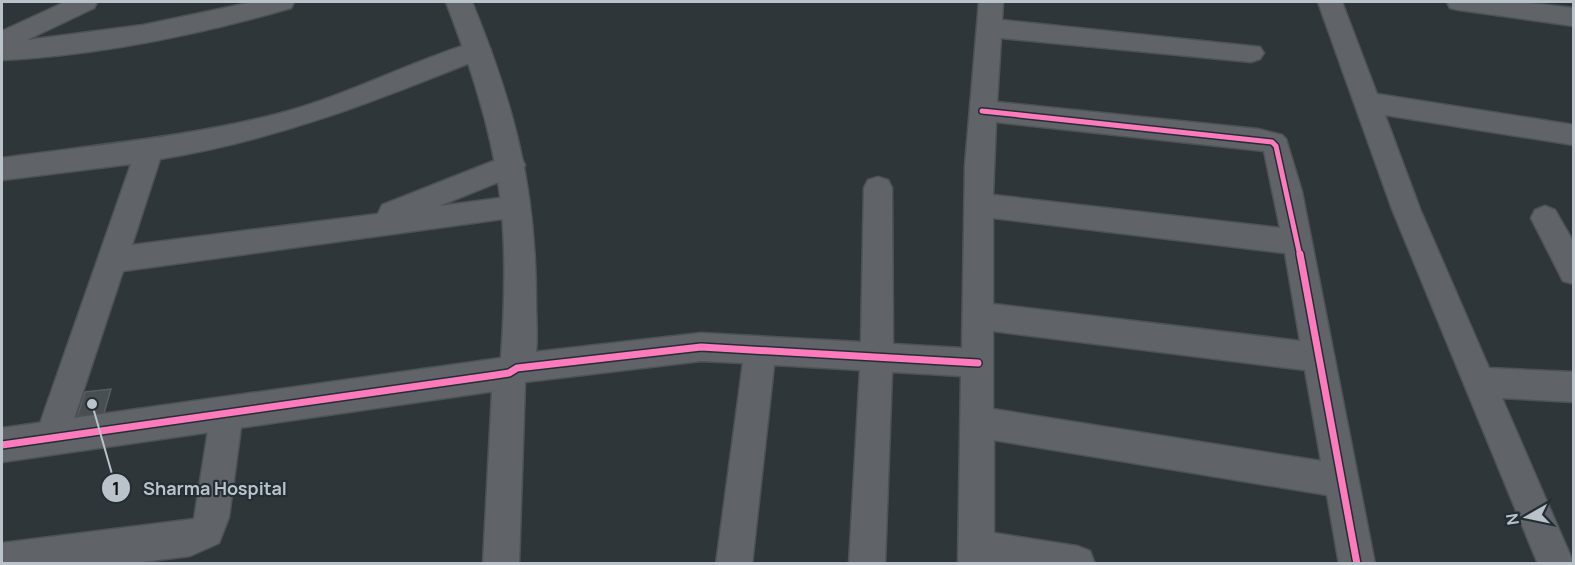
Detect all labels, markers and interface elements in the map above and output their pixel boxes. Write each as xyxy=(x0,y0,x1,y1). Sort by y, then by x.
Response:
callout: Sharma Hospital xyxy=(101,470,298,506)
text: 1 xyxy=(112,476,120,500)
text: Sharma Hospital xyxy=(143,476,287,500)
north arrow xyxy=(1497,487,1557,547)
text: N xyxy=(1500,512,1524,527)

